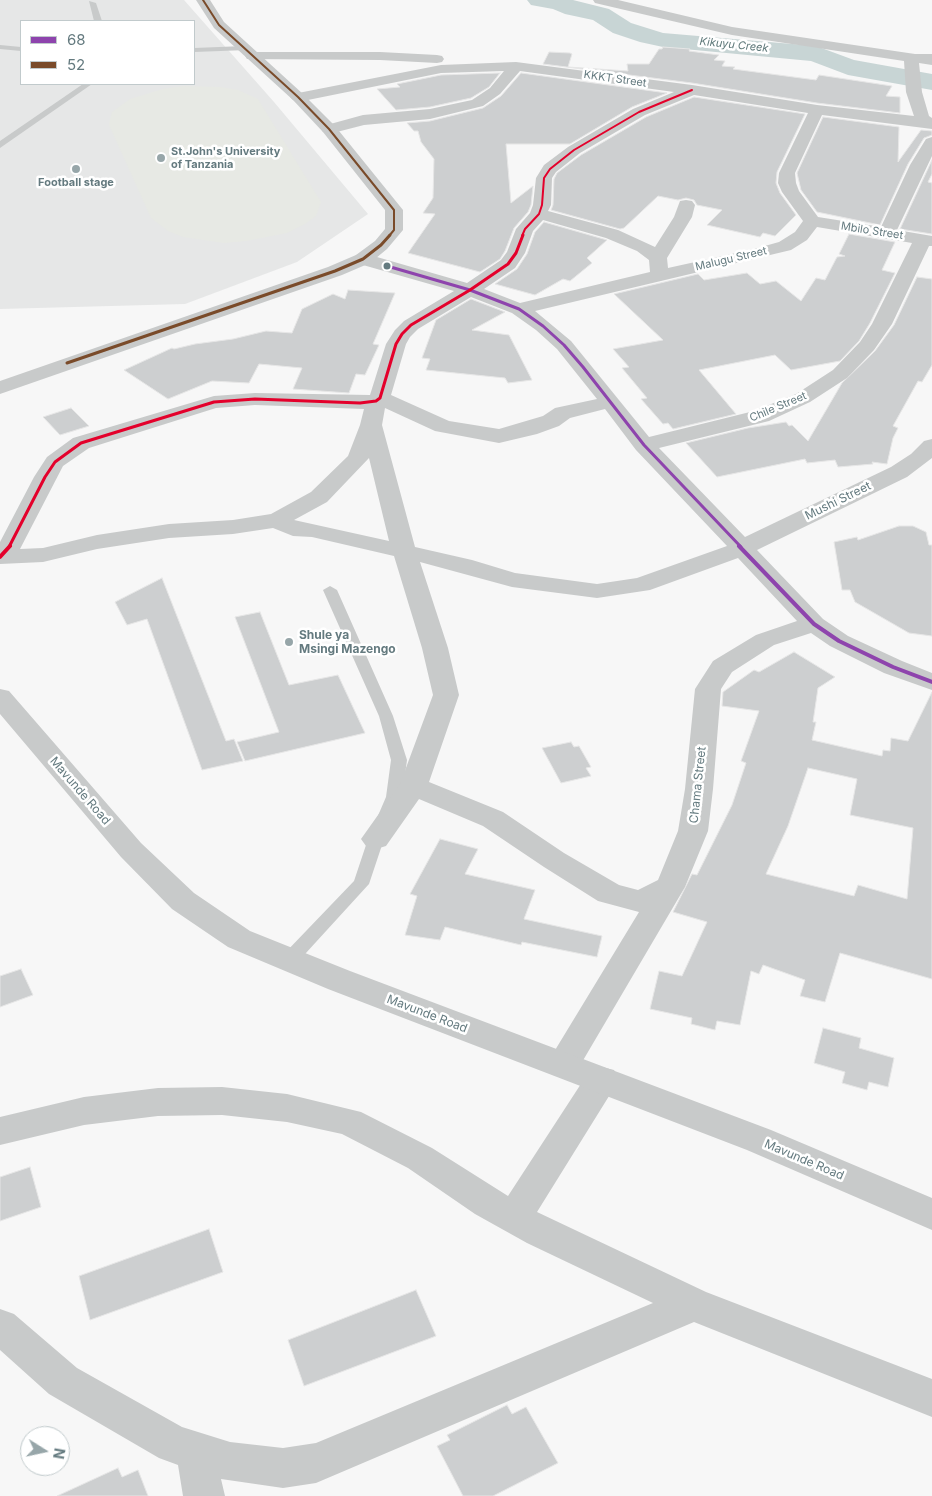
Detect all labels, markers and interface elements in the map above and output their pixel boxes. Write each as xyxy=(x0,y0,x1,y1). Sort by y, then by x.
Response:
legend xyxy=(20,20,195,85)
text: 68 xyxy=(67,30,86,49)
water label: Kikuyu Creek xyxy=(699,35,769,55)
text: 52 xyxy=(67,55,85,74)
street label: KKKT Street xyxy=(583,68,647,90)
place label: St.John's University of Tanzania xyxy=(171,145,280,171)
marker: St.John's University of Tanzania xyxy=(155,152,167,164)
marker: Football stage xyxy=(70,163,82,175)
place label: Football stage xyxy=(38,176,114,190)
street label: Mbilo Street xyxy=(840,220,904,242)
street label: Malugu Street xyxy=(694,244,768,274)
unlabelled marker xyxy=(382,261,392,271)
street label: Chile Street xyxy=(748,389,808,425)
street label: Mushi Street xyxy=(803,479,873,523)
place label: Shule ya Msingi Mazengo xyxy=(299,628,396,656)
marker: Shule ya Msingi Mazengo xyxy=(283,636,295,648)
street label: Chama Street xyxy=(687,746,709,824)
street label: Mavunde Road xyxy=(47,754,113,828)
street label: Mavunde Road xyxy=(385,992,469,1036)
street label: Mavunde Road xyxy=(762,1137,846,1183)
north arrow xyxy=(20,1426,70,1476)
text: N xyxy=(50,1447,69,1460)

